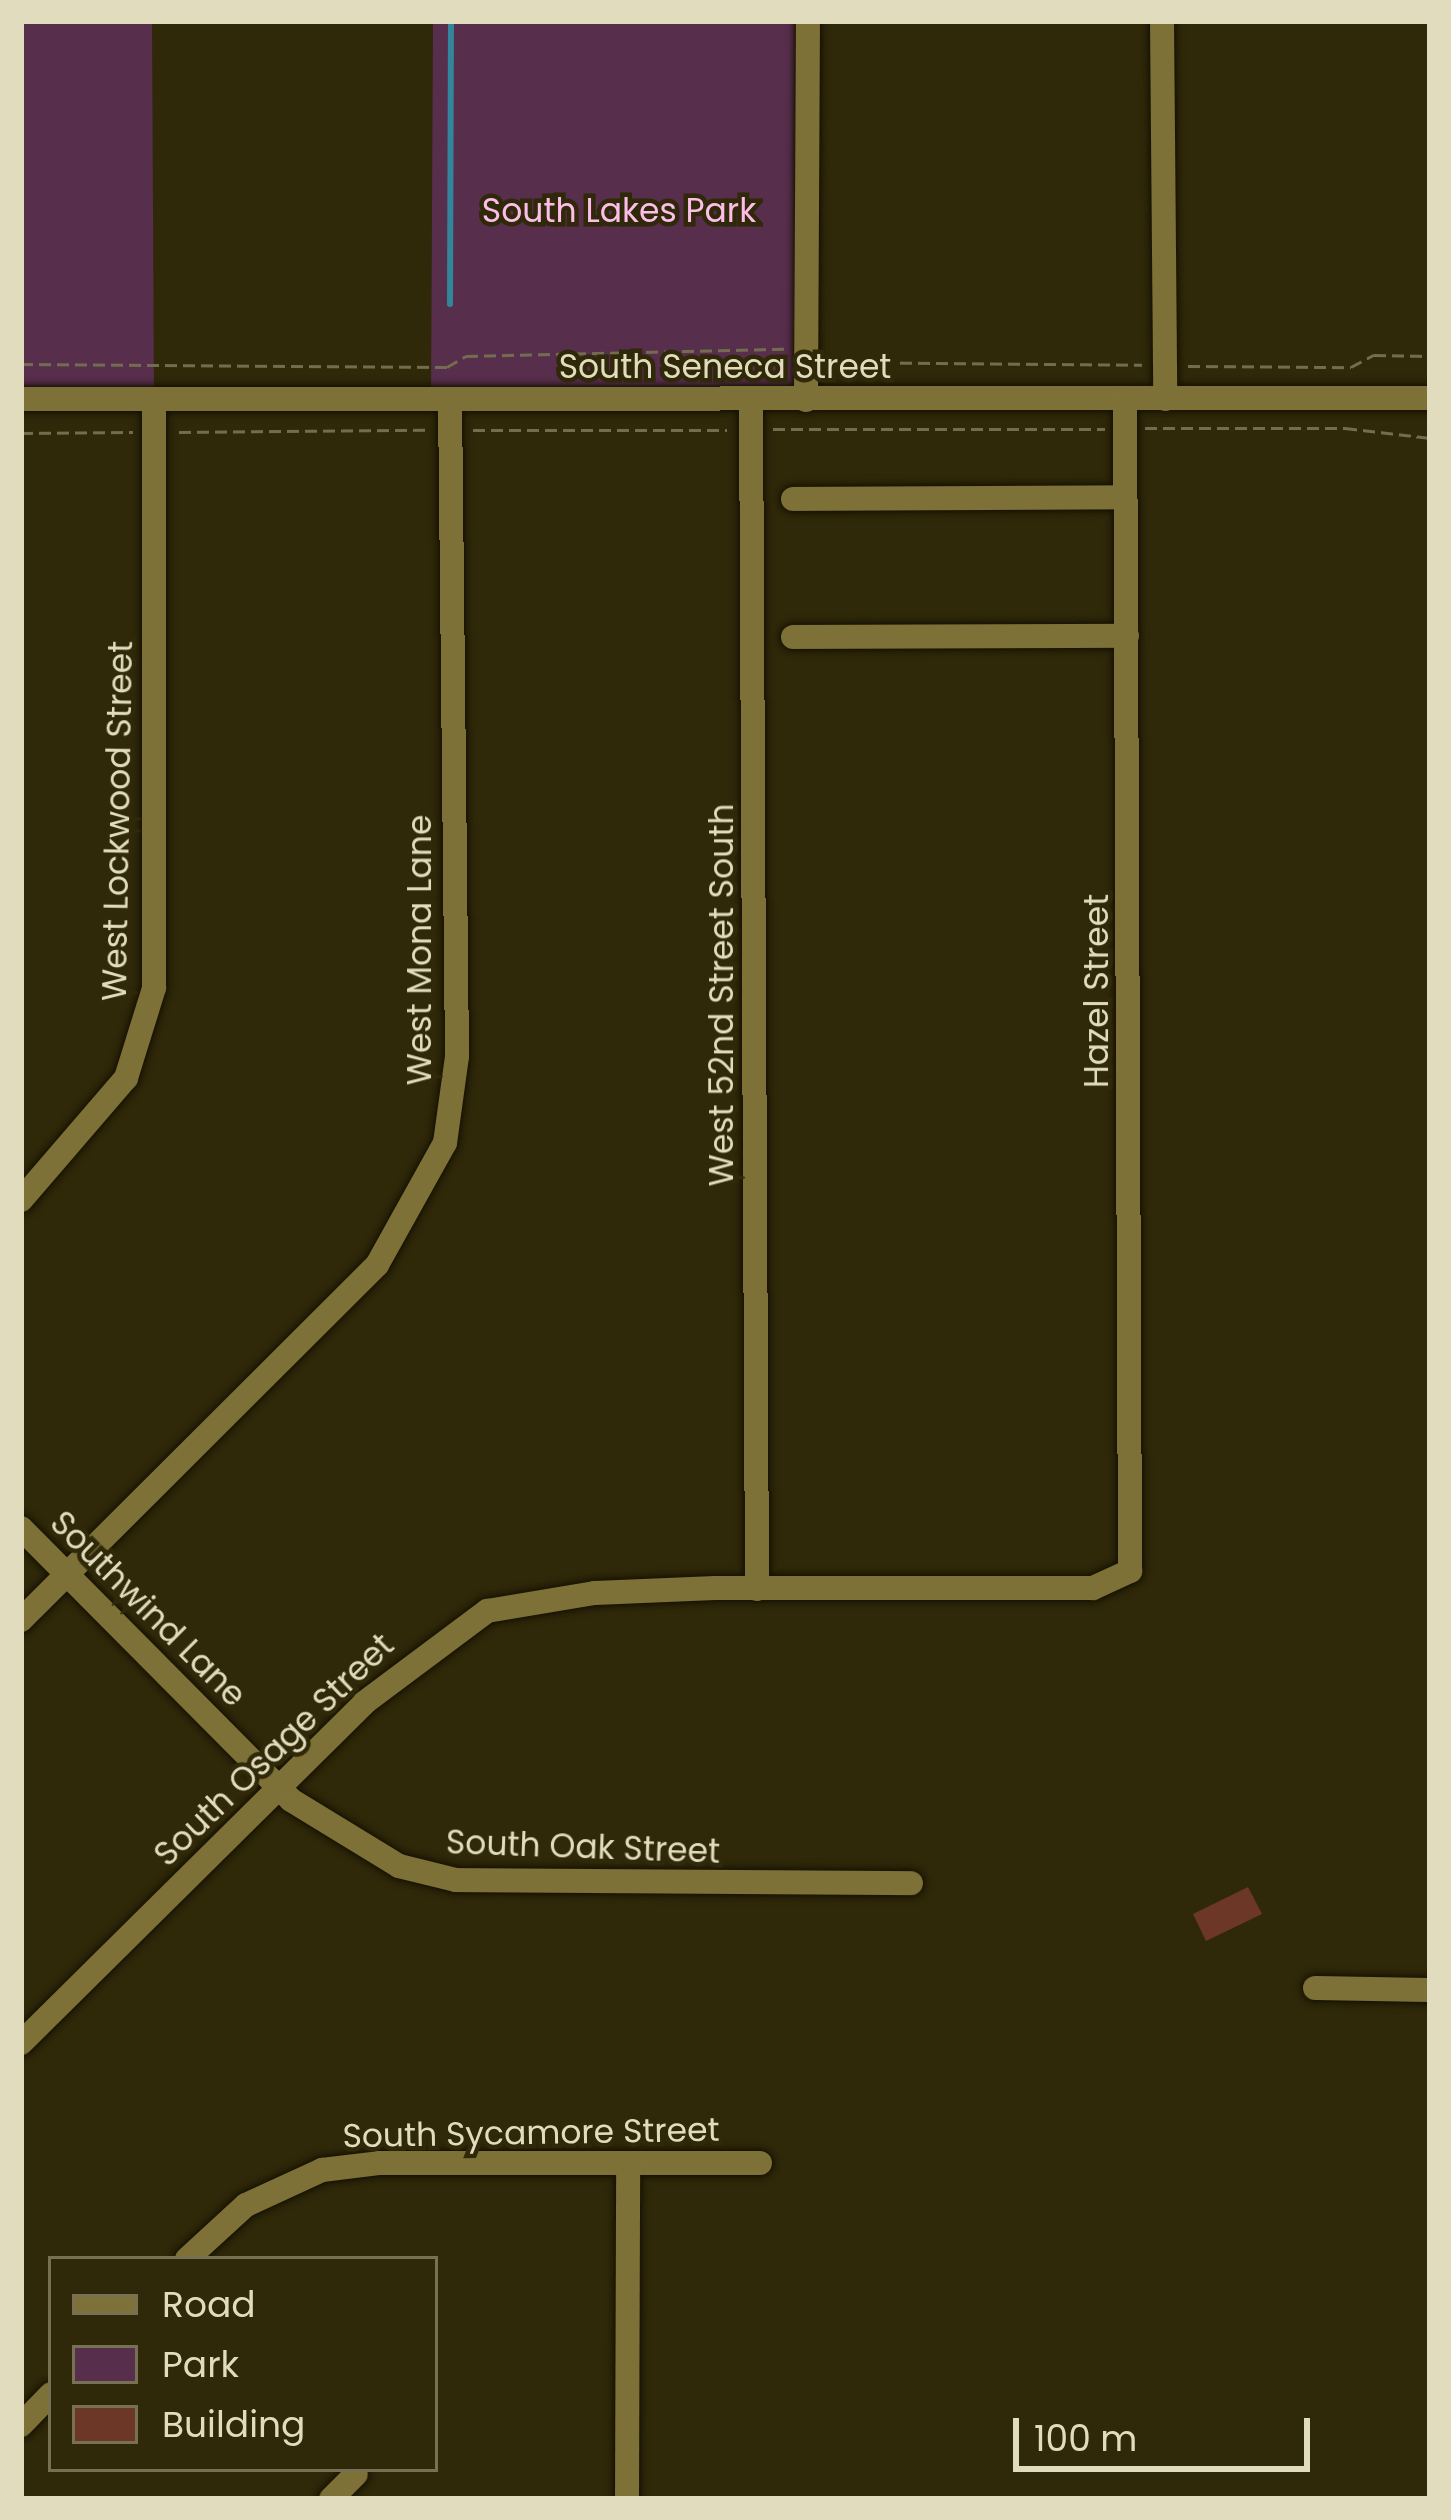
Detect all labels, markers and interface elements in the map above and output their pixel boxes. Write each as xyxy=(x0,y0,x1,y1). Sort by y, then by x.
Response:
park label: South Lakes Park xyxy=(482,191,756,231)
street label: South Seneca Street xyxy=(559,347,891,387)
street label: West Lockwood Street xyxy=(95,641,141,1001)
street label: West 52nd Street South xyxy=(702,804,742,1186)
street label: West Mona Lane xyxy=(400,815,440,1085)
street label: Hazel Street xyxy=(1077,894,1117,1088)
street label: Southwind Lane xyxy=(42,1503,254,1715)
street label: South Osage Street xyxy=(146,1626,402,1874)
street label: South Oak Street xyxy=(445,1822,721,1872)
street label: South Sycamore Street xyxy=(342,2110,720,2156)
legend xyxy=(48,2256,438,2472)
text: Road xyxy=(162,2279,256,2330)
text: Park xyxy=(162,2339,239,2390)
scale bar xyxy=(1019,2394,1316,2468)
text: Building xyxy=(162,2399,305,2450)
text: 100 m xyxy=(1034,2413,1137,2464)

